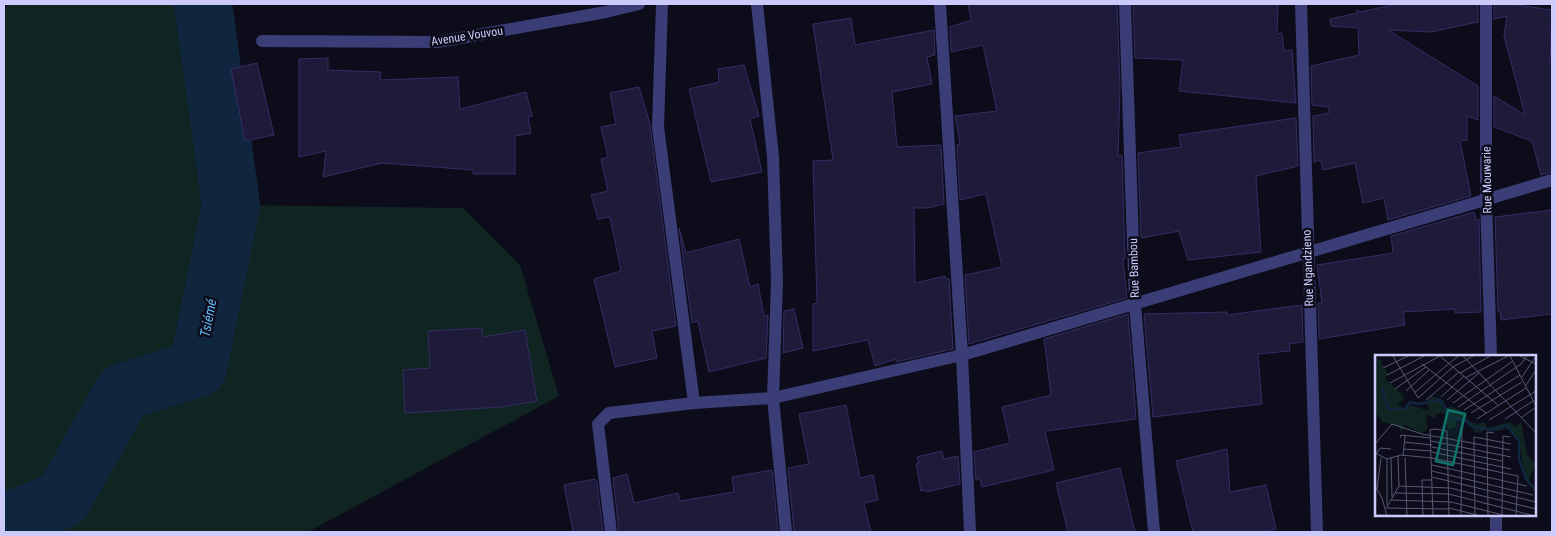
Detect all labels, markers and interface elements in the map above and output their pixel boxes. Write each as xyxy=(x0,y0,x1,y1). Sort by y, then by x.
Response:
street label: Avenue Vouvou xyxy=(430,23,504,49)
street label: Rue Mouwarie xyxy=(1479,146,1495,214)
street label: Rue Ngandzieno xyxy=(1300,229,1316,307)
street label: Rue Bambou xyxy=(1126,238,1142,298)
water label: Tsiémé xyxy=(196,297,220,338)
inset map xyxy=(1375,355,1536,516)

